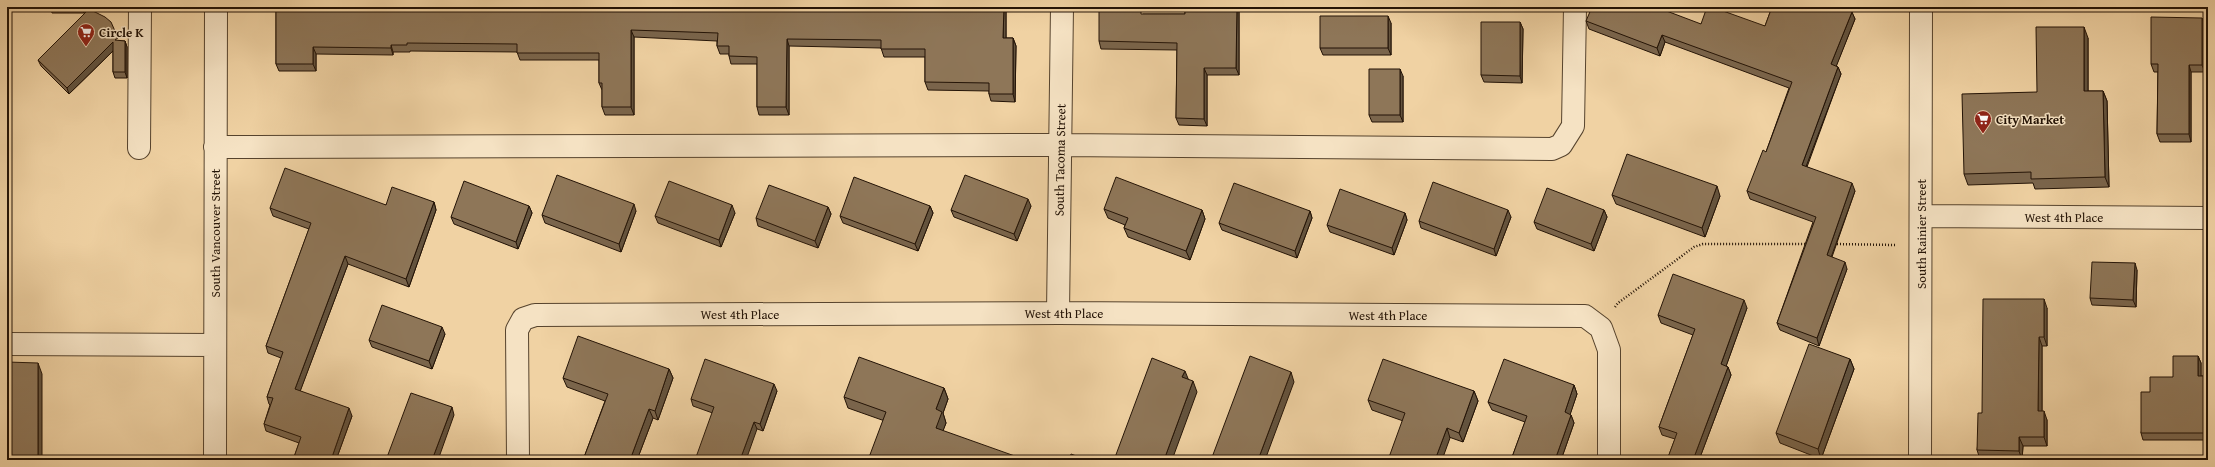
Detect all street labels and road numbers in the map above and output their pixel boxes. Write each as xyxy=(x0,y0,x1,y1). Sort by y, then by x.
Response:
street label: South Tacoma Street xyxy=(1050,103,1070,216)
street label: South Vancouver Street xyxy=(206,168,225,297)
street label: South Rainier Street xyxy=(1912,178,1931,289)
street label: West 4th Place xyxy=(2025,208,2103,227)
street label: West 4th Place xyxy=(1025,304,1103,323)
street label: West 4th Place xyxy=(701,305,779,324)
street label: West 4th Place xyxy=(1349,306,1427,325)

